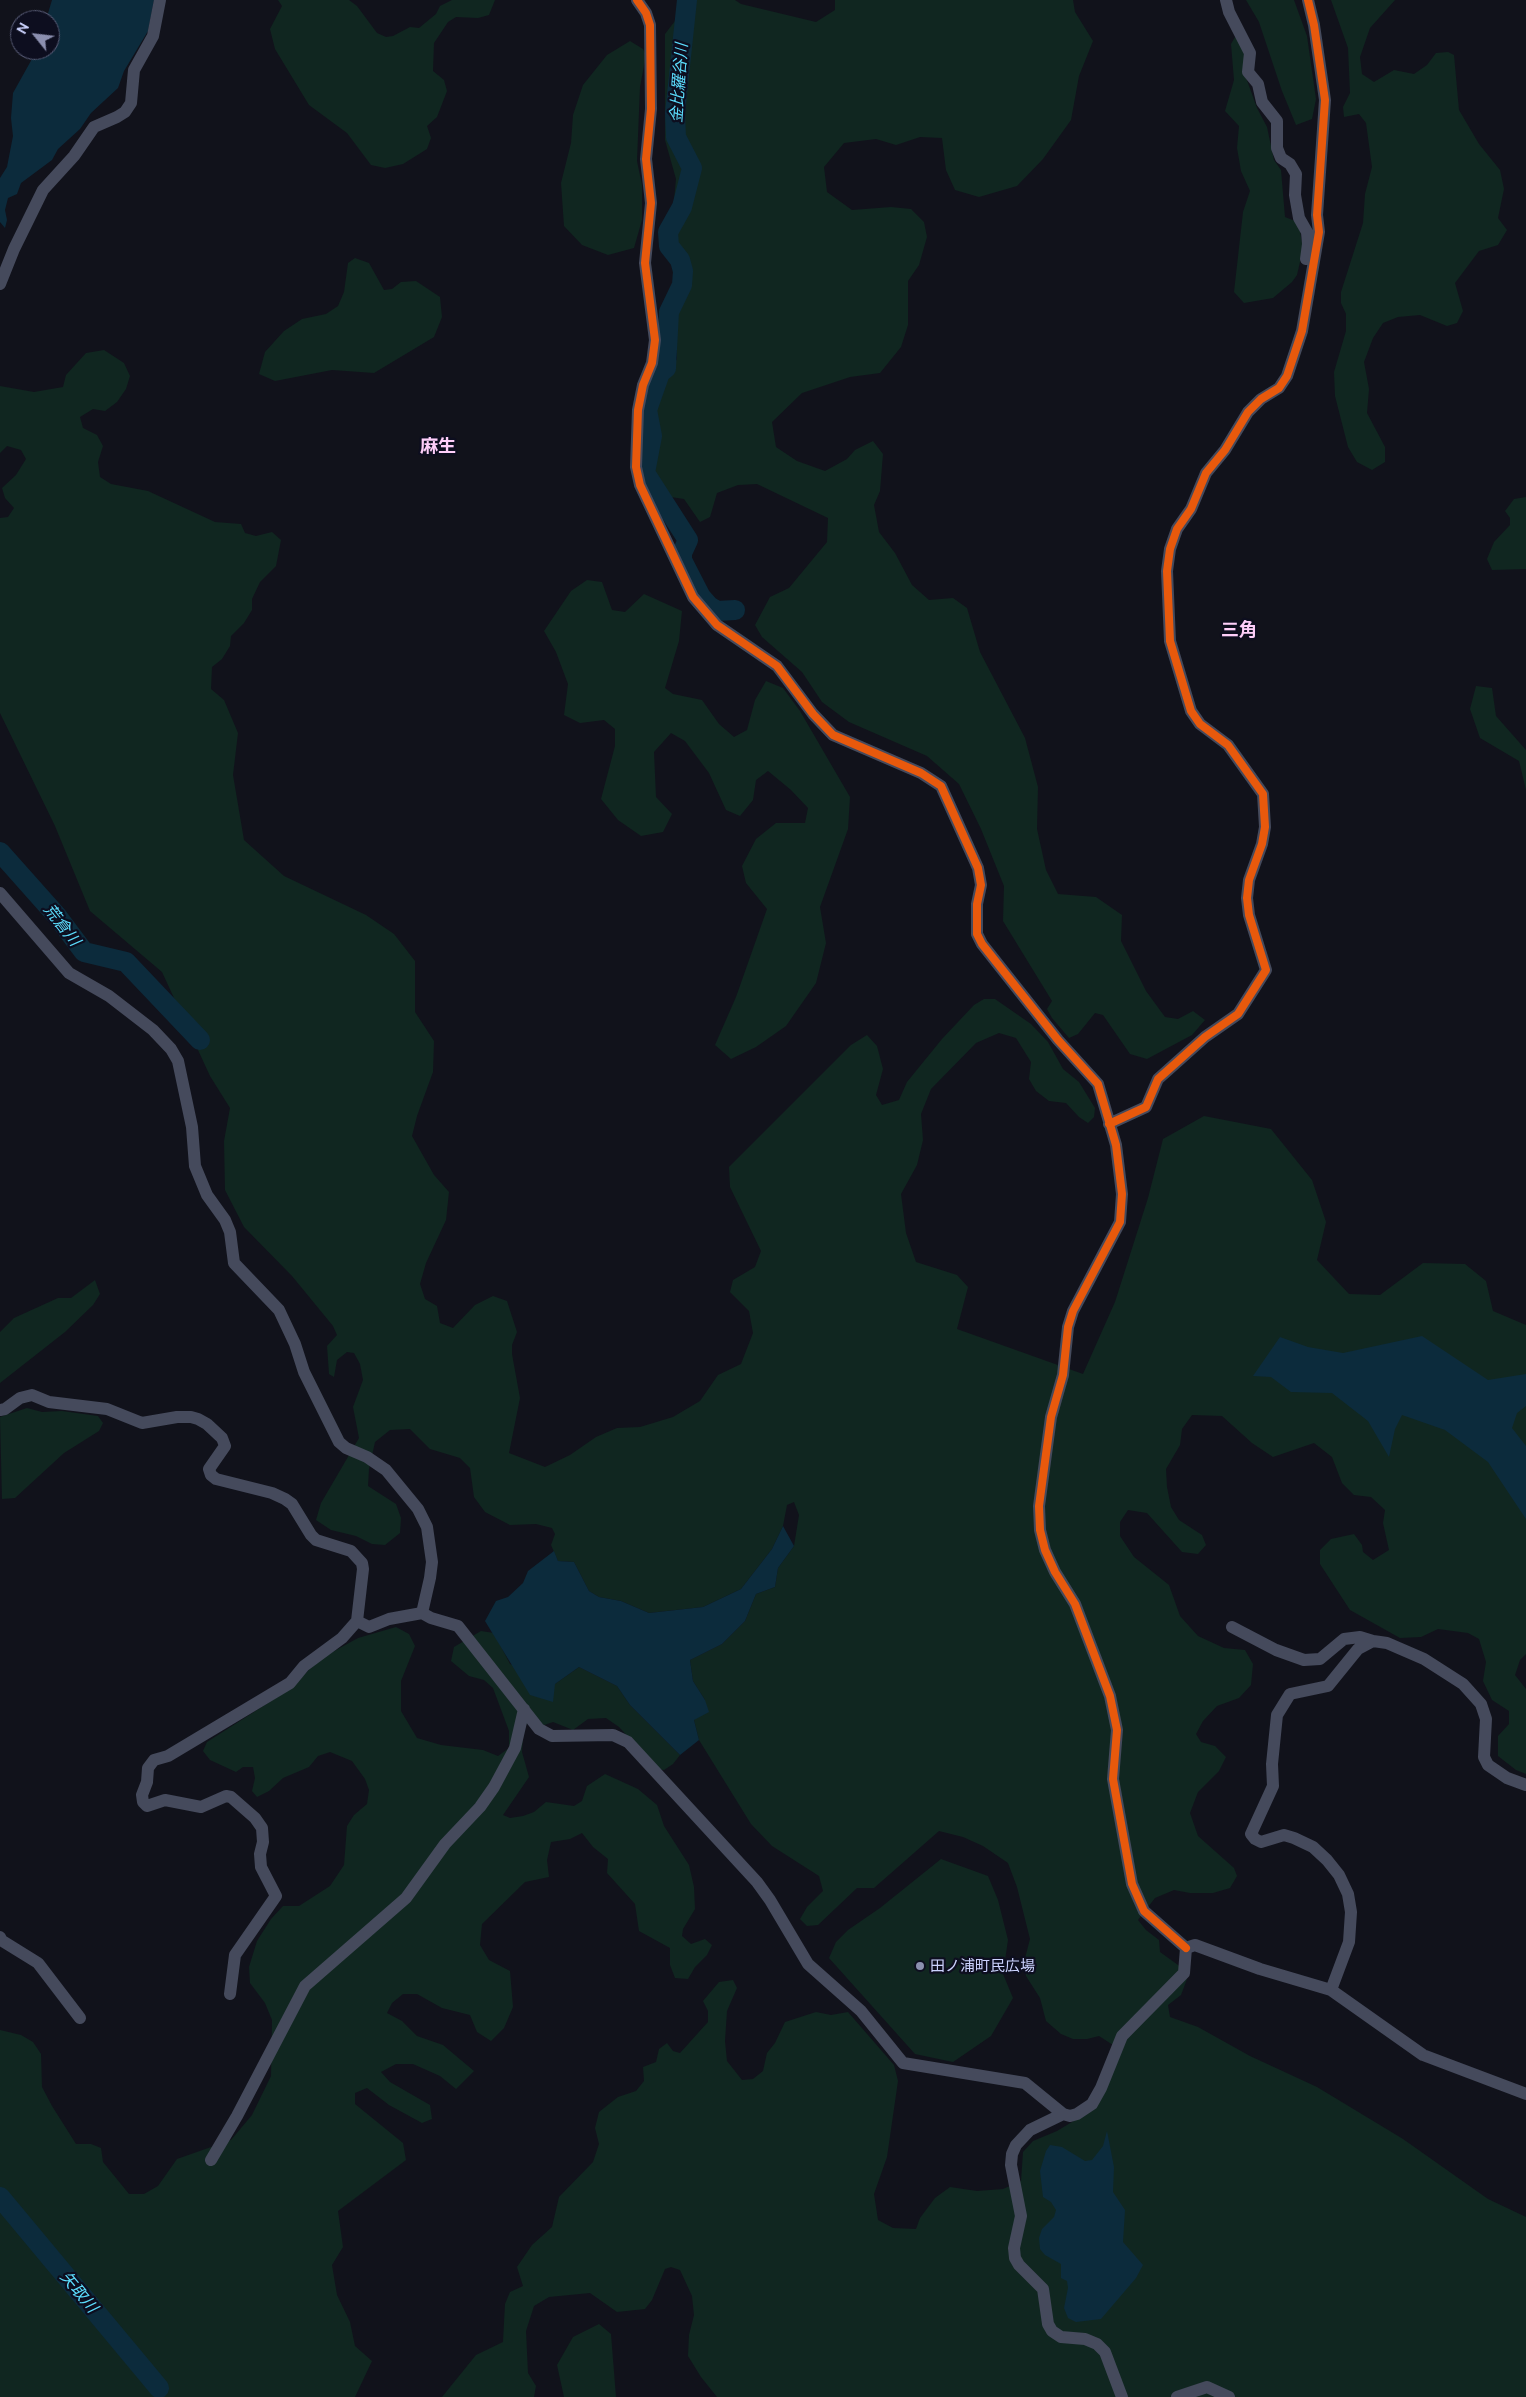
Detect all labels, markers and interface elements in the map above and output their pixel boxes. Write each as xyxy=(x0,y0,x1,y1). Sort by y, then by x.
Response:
north arrow xyxy=(10,10,60,60)
text: N xyxy=(13,20,32,37)
water label: 金比羅谷川 xyxy=(667,42,691,124)
district label: 麻生 xyxy=(420,435,456,457)
district label: 三角 xyxy=(1221,619,1257,641)
water label: 荒倉川 xyxy=(40,900,84,950)
place label: 田ノ浦町民広場 xyxy=(930,1957,1035,1975)
marker: 田ノ浦町民広場 xyxy=(914,1960,926,1972)
water label: 矢取川 xyxy=(56,2267,102,2317)

